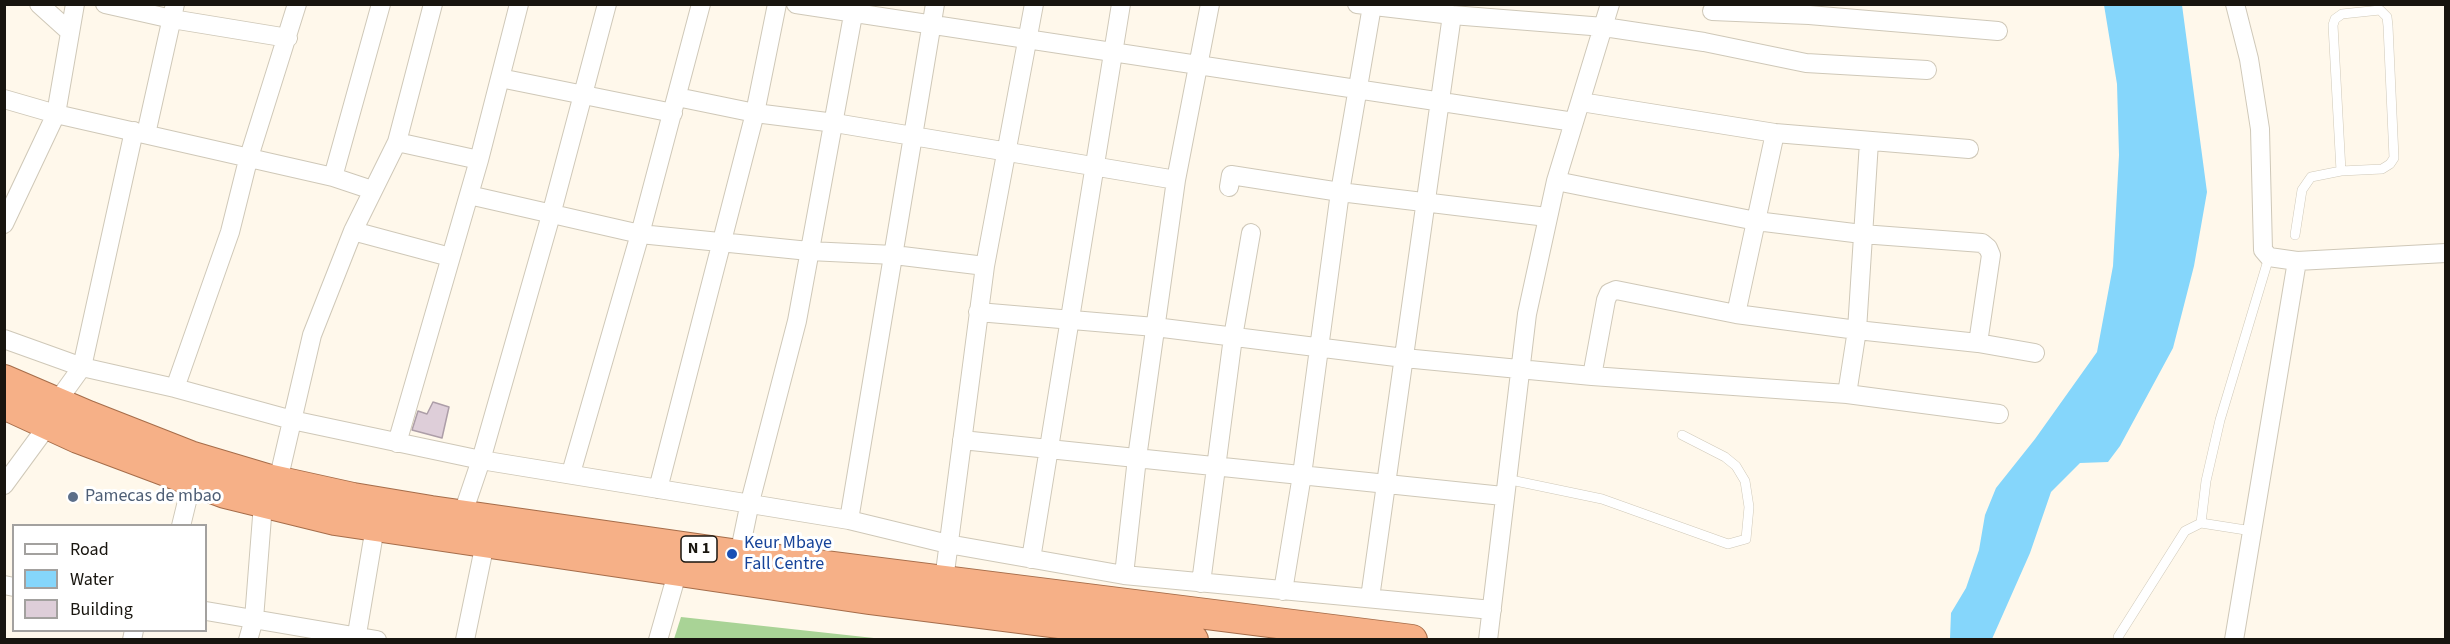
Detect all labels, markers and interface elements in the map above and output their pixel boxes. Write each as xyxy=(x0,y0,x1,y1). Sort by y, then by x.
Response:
place label: Pamecas de mbao xyxy=(85,486,222,508)
marker: Pamecas de mbao xyxy=(66,490,80,504)
legend xyxy=(12,524,207,632)
place label: Keur Mbaye Fall Centre xyxy=(744,533,832,576)
road number: N 1 xyxy=(681,536,717,562)
text: Road xyxy=(70,537,109,562)
marker: Keur Mbaye Fall Centre xyxy=(725,547,739,561)
text: Water xyxy=(70,567,114,592)
text: Building xyxy=(70,597,133,622)

